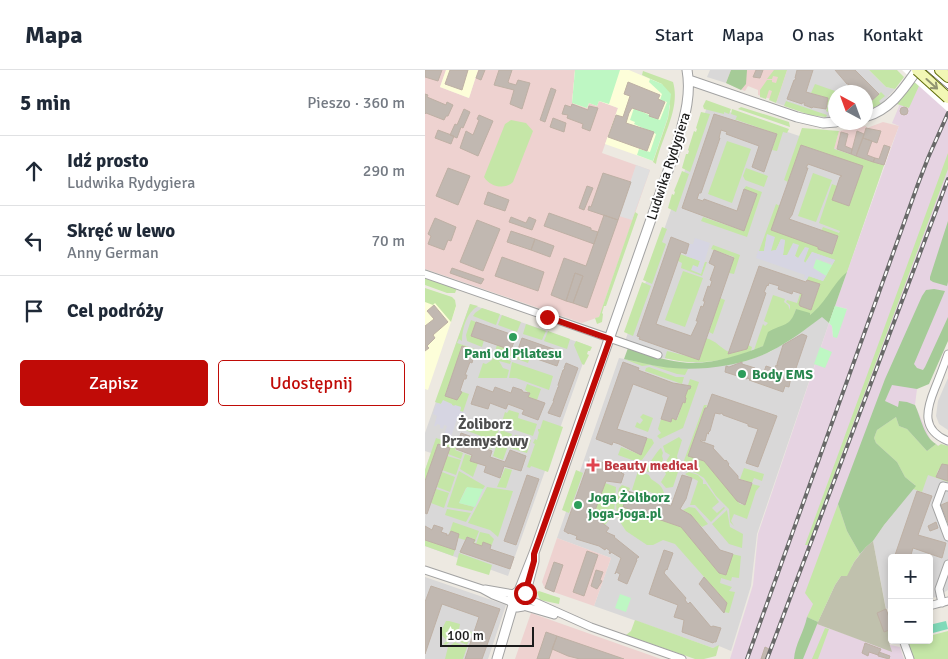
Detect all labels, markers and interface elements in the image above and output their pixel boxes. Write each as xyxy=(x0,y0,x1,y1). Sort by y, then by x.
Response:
text: Mapa xyxy=(25,20,83,50)
text: Start xyxy=(655,24,694,46)
text: Mapa xyxy=(722,24,764,46)
text: O nas xyxy=(792,24,835,46)
text: Kontakt xyxy=(863,24,923,46)
one-way arrow xyxy=(926,78,939,90)
north arrow xyxy=(828,85,873,130)
text: 5 min xyxy=(20,90,71,116)
text: Pieszo · 360 m xyxy=(307,93,405,113)
street label: Ludwika Rydygiera xyxy=(643,110,694,222)
text: Idź prosto xyxy=(67,149,149,173)
icon: ahead xyxy=(20,157,48,185)
text: 290 m xyxy=(363,161,405,181)
text: Ludwika Rydygiera xyxy=(67,173,195,193)
text: Skręć w lewo xyxy=(67,219,175,243)
icon: left xyxy=(20,227,48,255)
text: 70 m xyxy=(371,231,405,251)
text: Anny German xyxy=(67,243,159,263)
icon: arrive xyxy=(20,297,48,325)
text: Cel podróży xyxy=(67,299,163,323)
route end xyxy=(536,306,559,329)
marker: Pani od Pilatesu xyxy=(507,331,519,343)
place label: Pani od Pilatesu xyxy=(464,345,562,362)
button: Zapisz xyxy=(20,360,208,406)
button: Udostępnij xyxy=(218,360,405,406)
place label: Body EMS xyxy=(752,366,813,383)
marker: Body EMS xyxy=(736,368,748,380)
district label: Żoliborz Przemysłowy xyxy=(442,415,529,450)
place label: Beauty medical xyxy=(604,457,699,474)
marker: Beauty medical xyxy=(586,458,600,472)
place label: Joga Żoliborz joga-joga.pl xyxy=(588,489,670,522)
marker: Joga Żoliborz joga-joga.pl xyxy=(572,499,584,511)
map controls xyxy=(888,554,933,644)
button: + xyxy=(888,554,933,599)
route start xyxy=(514,582,537,605)
button: − xyxy=(888,599,933,644)
scale bar xyxy=(440,624,534,647)
text: 100 m xyxy=(447,627,484,644)

